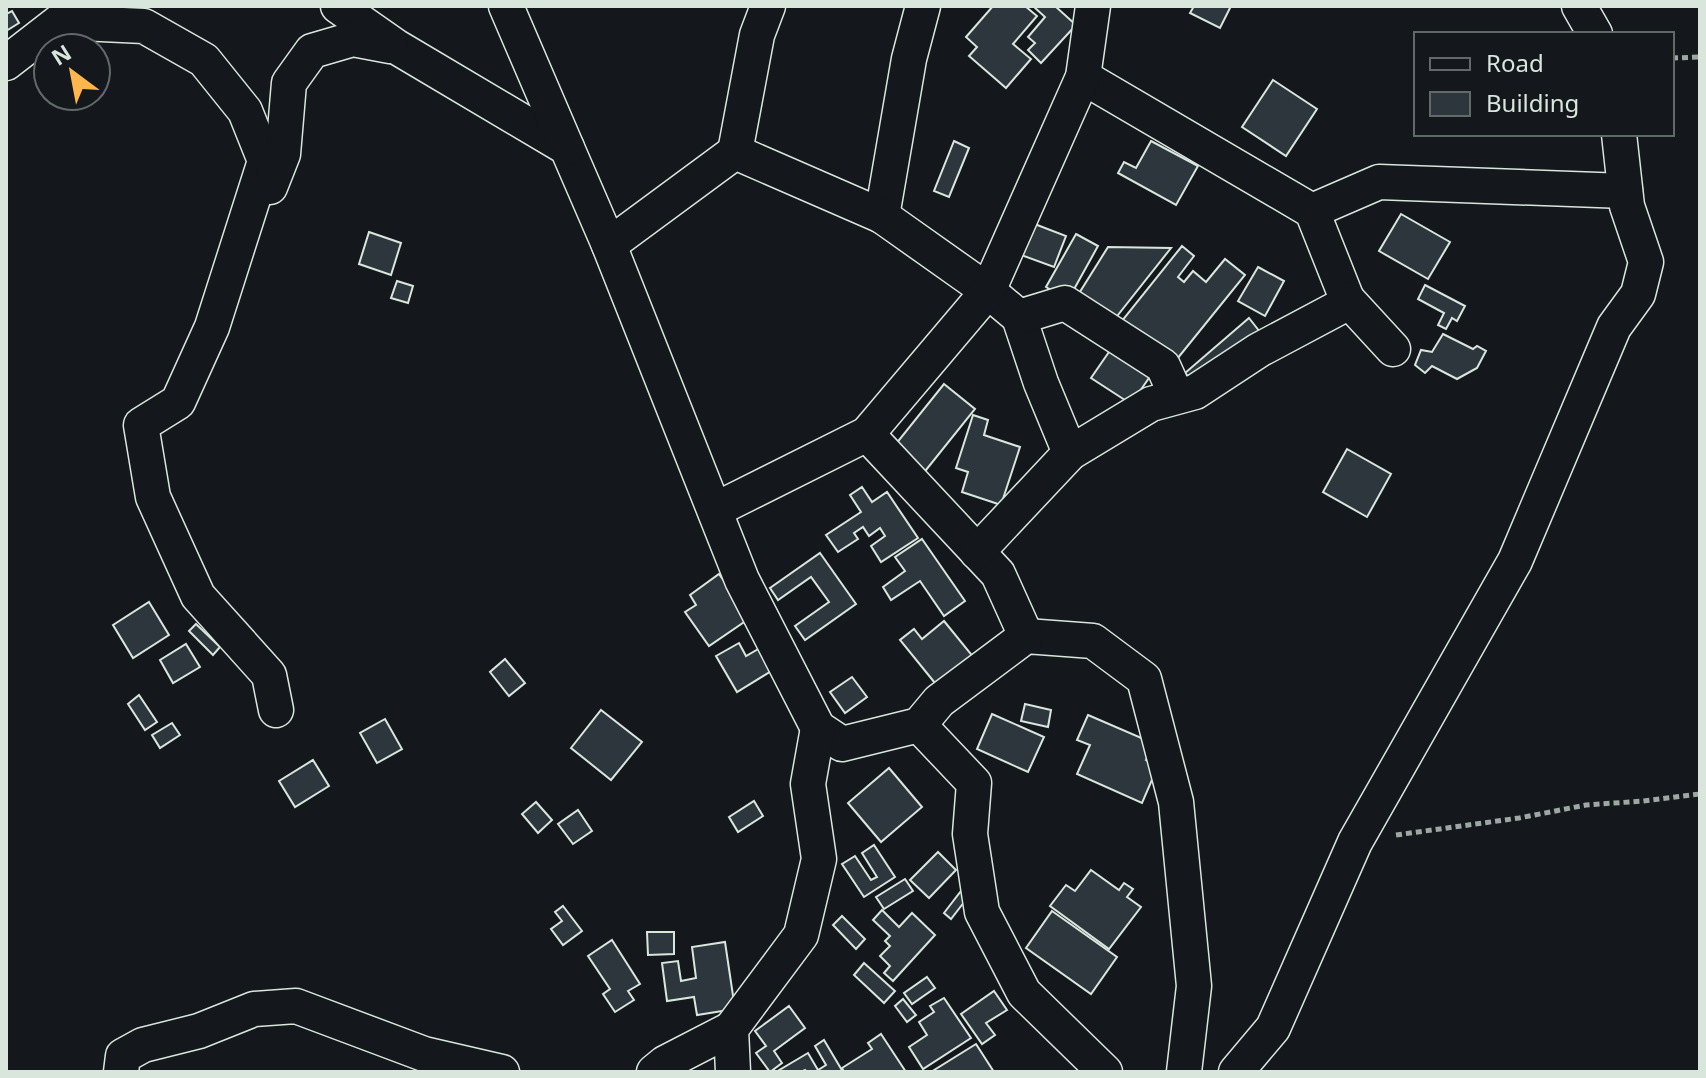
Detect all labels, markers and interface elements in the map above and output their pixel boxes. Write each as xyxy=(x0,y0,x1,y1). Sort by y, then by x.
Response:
north arrow xyxy=(32,32,112,112)
legend xyxy=(1414,32,1674,136)
text: N xyxy=(45,37,76,72)
text: Road xyxy=(1486,46,1544,79)
text: Building xyxy=(1486,86,1579,119)

